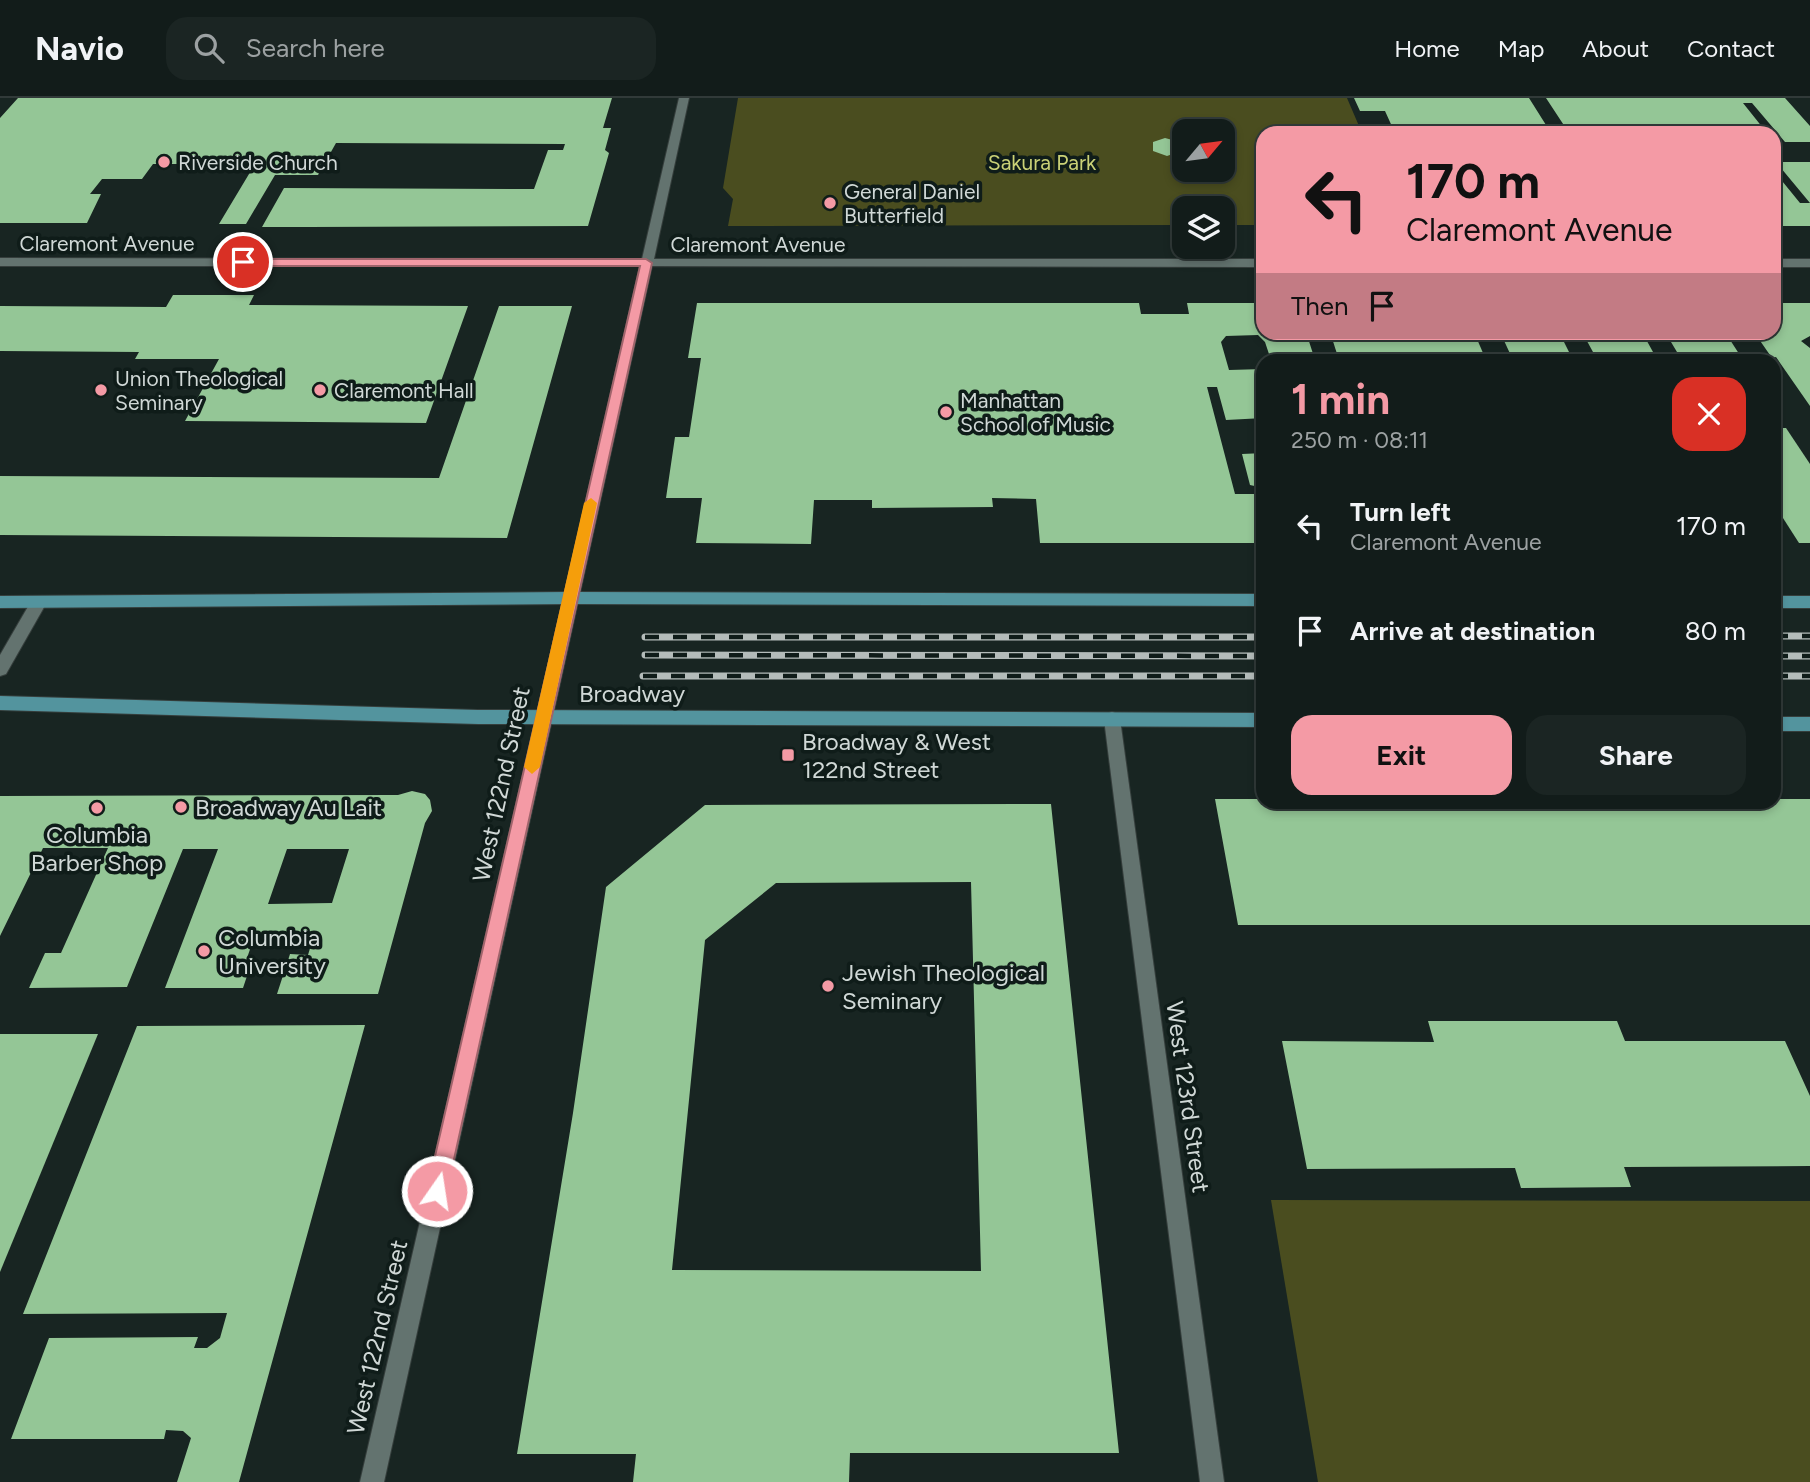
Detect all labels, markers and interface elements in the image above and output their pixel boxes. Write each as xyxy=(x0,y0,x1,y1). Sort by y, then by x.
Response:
search box xyxy=(166,17,656,80)
text: Navio xyxy=(35,29,124,68)
icon: search xyxy=(190,29,228,67)
text: Search here xyxy=(246,32,385,64)
text: Home xyxy=(1394,34,1460,63)
text: Map xyxy=(1498,34,1544,63)
text: About xyxy=(1582,34,1649,63)
text: Contact xyxy=(1687,34,1775,63)
north arrow xyxy=(1172,119,1236,182)
map controls xyxy=(1172,119,1235,259)
place label: Riverside Church xyxy=(178,150,338,175)
park label: Sakura Park xyxy=(988,150,1097,175)
text: 170 m xyxy=(1406,151,1540,210)
marker: Riverside Church xyxy=(156,154,172,170)
icon: left xyxy=(1291,154,1382,245)
place label: General Daniel Butterfield xyxy=(844,179,980,228)
marker: General Daniel Butterfield xyxy=(822,195,838,211)
button: layers xyxy=(1172,196,1235,259)
text: Claremont Avenue xyxy=(1406,211,1673,249)
street label: Claremont Avenue xyxy=(20,231,194,256)
pin xyxy=(213,232,273,292)
street label: Claremont Avenue xyxy=(671,232,845,257)
icon: arrive xyxy=(224,243,262,281)
icon: arrive xyxy=(1363,287,1401,325)
text: Then xyxy=(1291,290,1349,322)
place label: Union Theological Seminary xyxy=(115,366,283,415)
text: 1 min xyxy=(1291,374,1390,425)
button: close xyxy=(1672,377,1746,451)
place label: Claremont Hall xyxy=(334,378,474,403)
marker: Union Theological Seminary xyxy=(93,382,109,398)
marker: Claremont Hall xyxy=(312,382,328,398)
place label: Manhattan School of Music xyxy=(960,388,1111,437)
marker: Manhattan School of Music xyxy=(938,404,954,420)
text: 250 m · 08:11 xyxy=(1291,426,1428,454)
text: Turn left xyxy=(1350,496,1451,528)
icon: left xyxy=(1291,507,1329,545)
text: 170 m xyxy=(1676,510,1746,542)
text: Claremont Avenue xyxy=(1350,528,1542,556)
icon: arrive xyxy=(1291,612,1329,650)
text: Arrive at destination xyxy=(1350,615,1595,647)
text: 80 m xyxy=(1685,615,1746,647)
street label: Broadway xyxy=(579,679,685,708)
street label: West 122nd Street xyxy=(466,684,536,884)
button: Exit xyxy=(1291,715,1512,795)
button: Share xyxy=(1526,715,1746,795)
place label: Broadway & West 122nd Street xyxy=(802,727,991,784)
marker: Broadway & West 122nd Street xyxy=(780,747,796,763)
place label: Broadway Au Lait xyxy=(195,793,382,822)
marker: Broadway Au Lait xyxy=(173,799,189,815)
marker: Columbia Barber Shop xyxy=(89,800,105,816)
place label: Columbia Barber Shop xyxy=(31,820,163,877)
place label: Columbia University xyxy=(218,923,326,980)
marker: Columbia University xyxy=(196,943,212,959)
place label: Jewish Theological Seminary xyxy=(842,958,1045,1015)
marker: Jewish Theological Seminary xyxy=(820,978,836,994)
street label: West 123rd Street xyxy=(1160,999,1216,1195)
position arrow xyxy=(400,1154,474,1228)
street label: West 122nd Street xyxy=(341,1237,413,1437)

